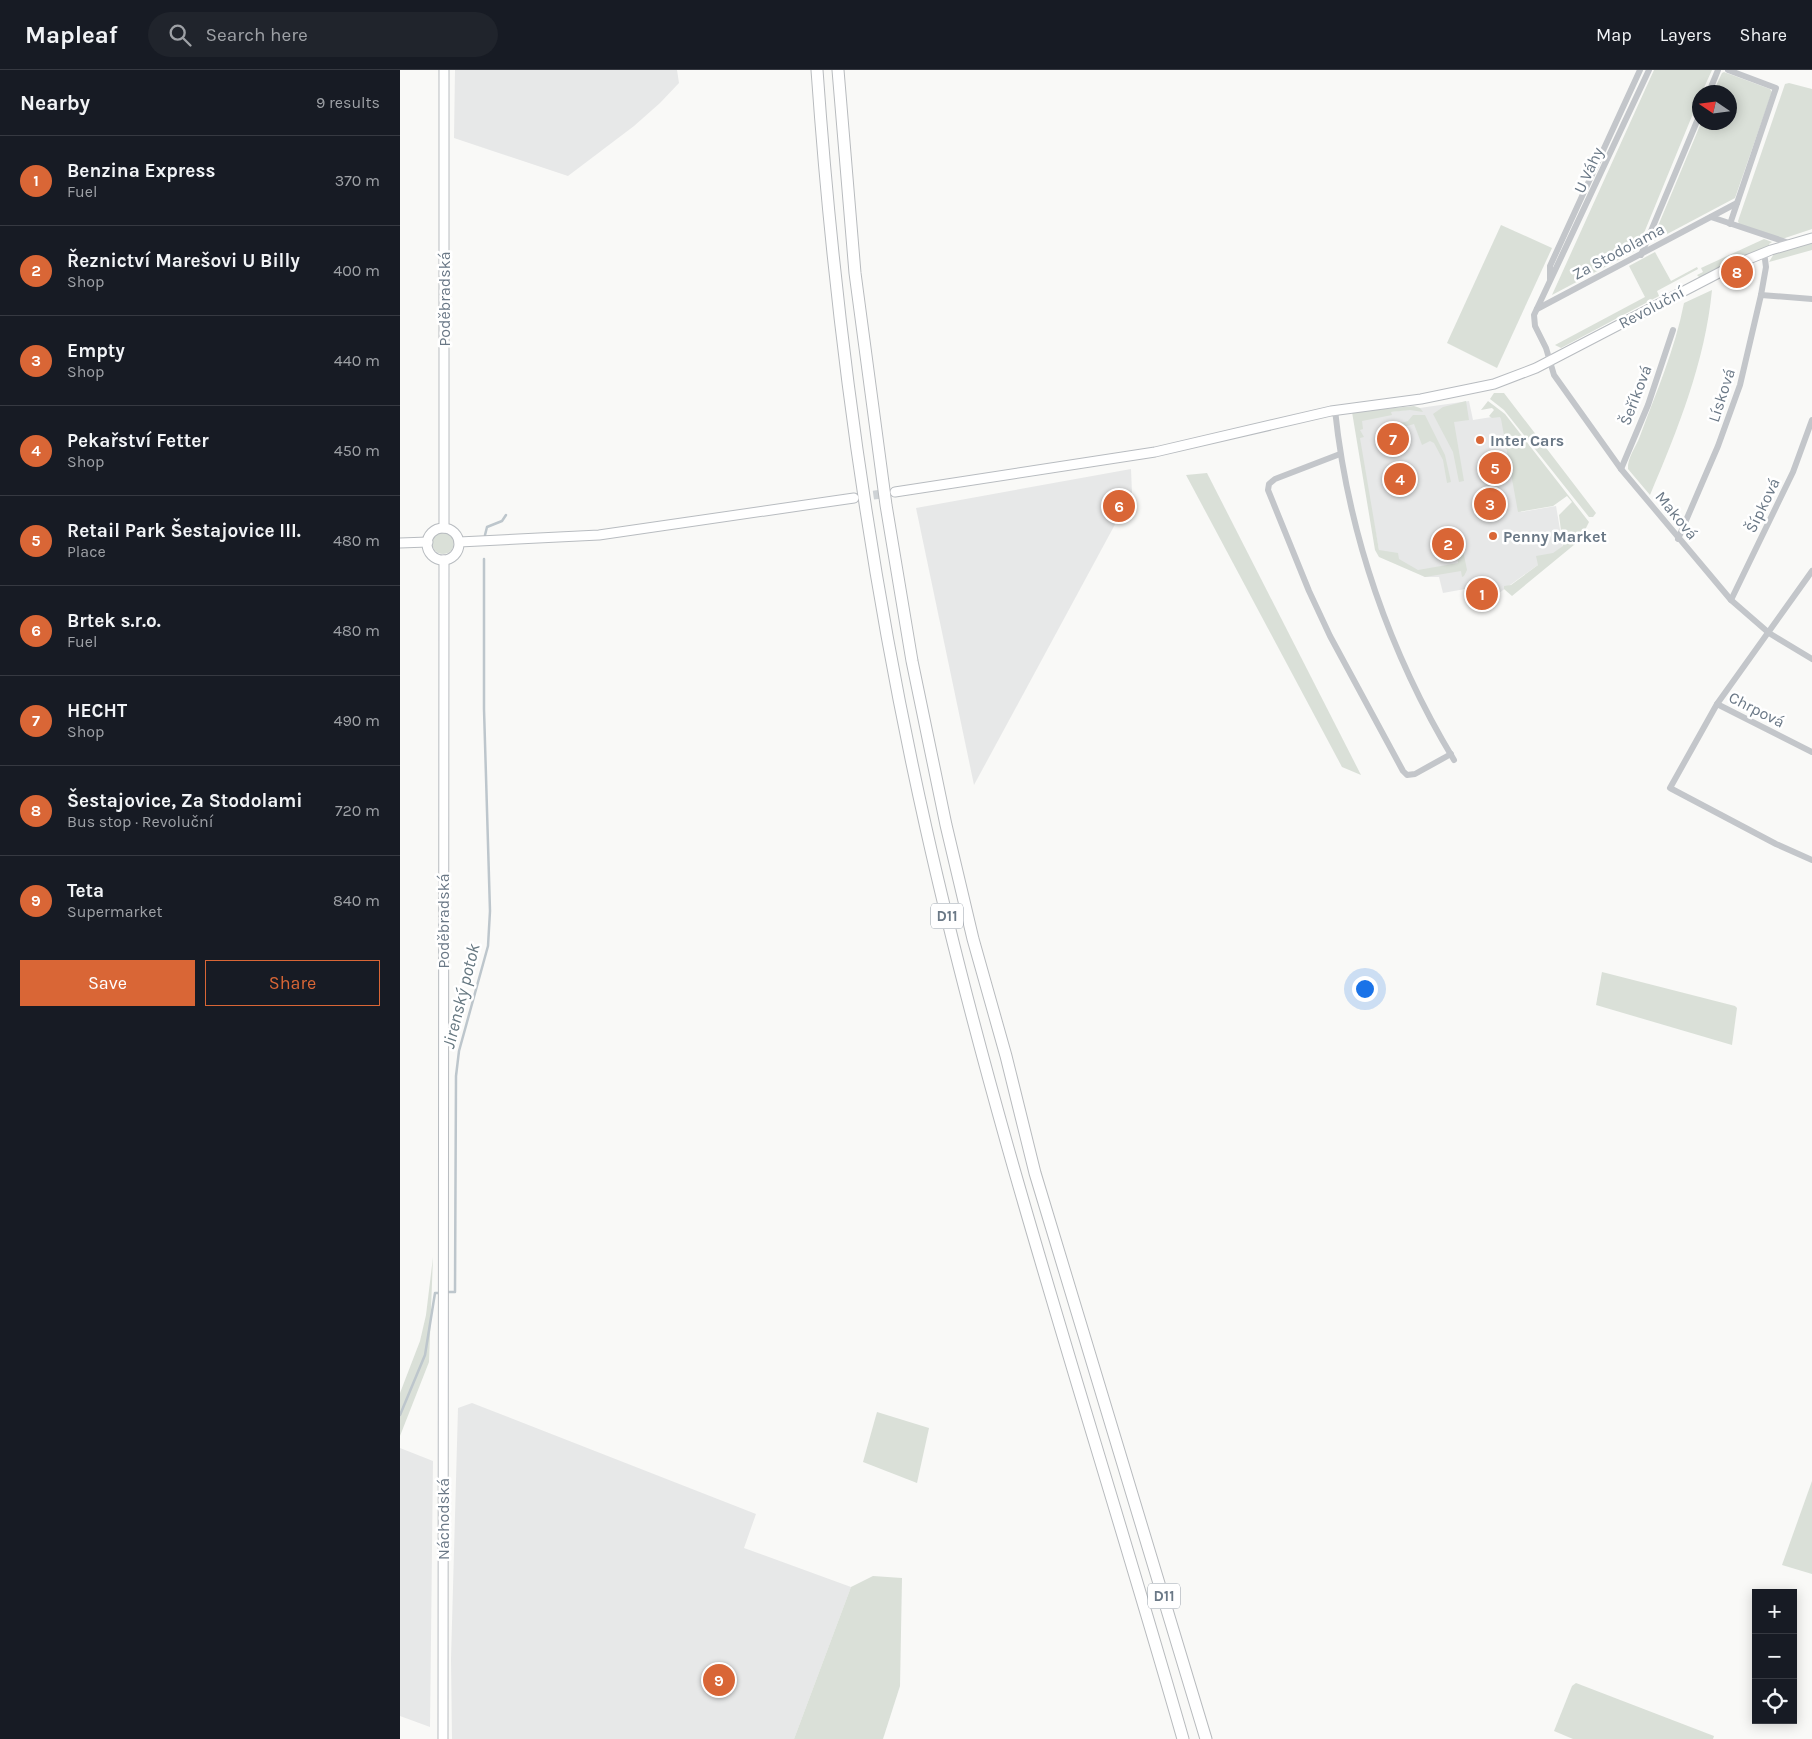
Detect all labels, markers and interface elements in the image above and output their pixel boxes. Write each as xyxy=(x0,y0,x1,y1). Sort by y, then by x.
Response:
search box xyxy=(148,12,498,57)
text: Mapleaf xyxy=(25,21,118,49)
icon: search xyxy=(166,21,194,49)
text: Search here xyxy=(206,24,308,46)
text: Map xyxy=(1596,24,1632,46)
text: Layers xyxy=(1660,24,1712,46)
text: Share xyxy=(1740,24,1787,46)
north arrow xyxy=(1692,85,1737,130)
text: Nearby xyxy=(20,91,90,115)
text: 9 results xyxy=(316,93,380,112)
street label: U Váhy xyxy=(1570,144,1608,196)
text: Benzina Express xyxy=(67,160,215,182)
text: 1 xyxy=(33,171,39,190)
text: 370 m xyxy=(335,171,380,190)
text: Fuel xyxy=(67,182,97,201)
street label: Za Stodolama xyxy=(1569,219,1668,284)
text: Řeznictví Marešovi U Billy xyxy=(67,250,300,272)
street label: Poděbradská xyxy=(435,251,454,347)
pin: 8 xyxy=(1721,253,1753,291)
text: 2 xyxy=(31,261,41,280)
text: 400 m xyxy=(333,261,380,280)
text: Shop xyxy=(67,272,104,291)
street label: Revoluční xyxy=(1615,282,1688,333)
text: Empty xyxy=(67,340,125,362)
text: 3 xyxy=(31,351,41,370)
text: 440 m xyxy=(334,351,380,370)
text: Shop xyxy=(67,362,104,381)
street label: Šeříková xyxy=(1615,362,1656,428)
street label: Lísková xyxy=(1704,366,1739,424)
pin: 7 xyxy=(1377,420,1409,458)
text: Pekařství Fetter xyxy=(67,430,209,452)
place label: Inter Cars xyxy=(1490,431,1564,450)
marker: Inter Cars xyxy=(1474,434,1486,446)
text: 4 xyxy=(31,441,41,460)
text: 450 m xyxy=(334,441,380,460)
pin: 5 xyxy=(1479,449,1511,487)
text: Shop xyxy=(67,452,104,471)
pin: 4 xyxy=(1384,460,1416,498)
street label: Šípková xyxy=(1741,475,1784,536)
pin: 3 xyxy=(1474,485,1506,523)
pin: 6 xyxy=(1103,487,1135,525)
street label: Maková xyxy=(1651,487,1702,543)
text: Retail Park Šestajovice III. xyxy=(67,520,301,542)
pin: 2 xyxy=(1432,525,1464,563)
place label: Penny Market xyxy=(1503,527,1607,546)
marker: Penny Market xyxy=(1487,530,1499,542)
text: 5 xyxy=(31,531,41,550)
text: 480 m xyxy=(333,531,380,550)
text: Place xyxy=(67,542,106,561)
pin: 1 xyxy=(1466,575,1498,613)
text: Brtek s.r.o. xyxy=(67,610,161,632)
text: 6 xyxy=(31,621,41,640)
text: 480 m xyxy=(333,621,380,640)
text: Fuel xyxy=(67,632,97,651)
street label: Chrpová xyxy=(1726,687,1788,732)
text: HECHT xyxy=(67,700,127,722)
text: 7 xyxy=(32,711,40,730)
text: 490 m xyxy=(334,711,380,730)
text: Shop xyxy=(67,722,104,741)
text: Šestajovice, Za Stodolami xyxy=(67,790,303,812)
text: 8 xyxy=(31,801,41,820)
text: 720 m xyxy=(335,801,380,820)
text: Bus stop · Revoluční xyxy=(67,812,213,831)
street label: Poděbradská xyxy=(434,873,453,969)
text: Teta xyxy=(67,880,104,902)
text: 9 xyxy=(31,891,41,910)
text: 840 m xyxy=(333,891,380,910)
text: Supermarket xyxy=(67,902,163,921)
road number: D11 xyxy=(931,904,963,928)
water label: Jirenský potok xyxy=(437,940,485,1051)
button: Save xyxy=(20,960,195,1006)
button: Share xyxy=(205,960,380,1006)
your location xyxy=(1352,976,1378,1002)
street label: Náchodská xyxy=(434,1478,453,1560)
road number: D11 xyxy=(1148,1584,1180,1608)
map controls xyxy=(1752,1589,1797,1724)
button: + xyxy=(1752,1589,1797,1634)
button: − xyxy=(1752,1634,1797,1679)
pin: 9 xyxy=(703,1661,735,1699)
button: locate xyxy=(1752,1679,1797,1724)

